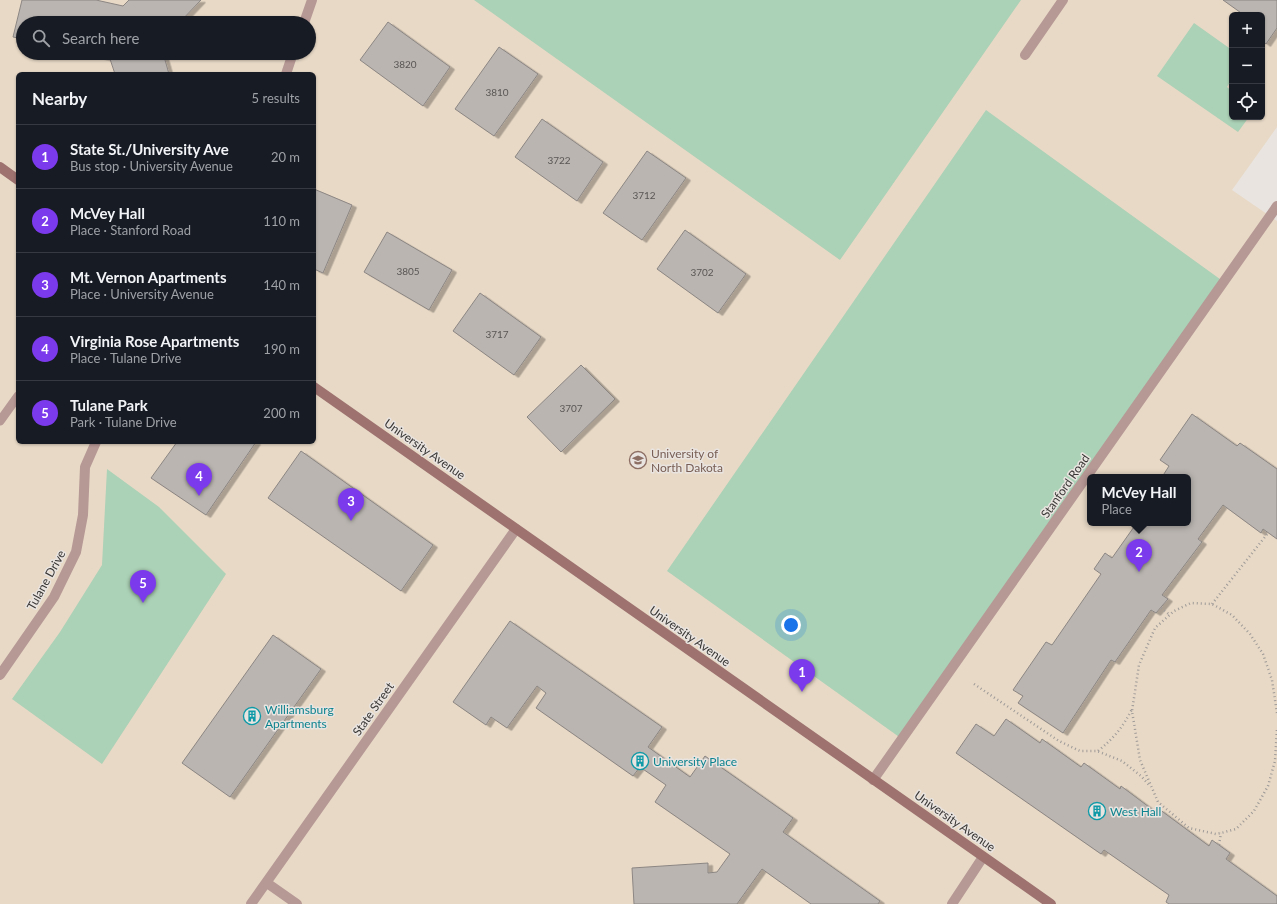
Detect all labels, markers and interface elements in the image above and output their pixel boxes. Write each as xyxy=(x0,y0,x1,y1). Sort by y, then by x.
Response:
map controls xyxy=(1229,12,1265,120)
button: + xyxy=(1229,12,1265,48)
search box xyxy=(16,16,316,60)
icon: search xyxy=(30,27,52,49)
text: Search here xyxy=(62,29,139,47)
button: − xyxy=(1229,48,1265,84)
house number: 3820 xyxy=(393,58,417,70)
button: locate xyxy=(1229,84,1265,120)
house number: 3810 xyxy=(485,86,509,98)
text: Nearby xyxy=(32,88,87,109)
text: 5 results xyxy=(252,90,300,106)
text: State St./University Ave xyxy=(70,140,229,158)
text: 1 xyxy=(41,149,49,165)
text: 20 m xyxy=(271,149,300,165)
house number: 3722 xyxy=(547,154,571,166)
text: Bus stop · University Avenue xyxy=(70,158,233,174)
house number: 3712 xyxy=(632,189,656,201)
text: McVey Hall xyxy=(70,204,145,222)
text: 2 xyxy=(41,213,49,229)
text: 110 m xyxy=(263,213,300,229)
text: Place · Stanford Road xyxy=(70,222,191,238)
house number: 3805 xyxy=(396,265,420,277)
house number: 3702 xyxy=(690,266,714,278)
text: Mt. Vernon Apartments xyxy=(70,268,227,286)
text: 3 xyxy=(41,277,49,293)
text: 140 m xyxy=(263,277,300,293)
text: Place · University Avenue xyxy=(70,286,214,302)
house number: 3717 xyxy=(485,328,509,340)
text: Virginia Rose Apartments xyxy=(70,332,239,350)
text: 4 xyxy=(41,341,49,357)
text: 190 m xyxy=(263,341,300,357)
text: Place · Tulane Drive xyxy=(70,350,181,366)
text: Tulane Park xyxy=(70,396,148,414)
house number: 3707 xyxy=(559,402,583,414)
text: 5 xyxy=(41,405,49,421)
text: 200 m xyxy=(263,405,300,421)
text: Park · Tulane Drive xyxy=(70,414,177,430)
street label: University Avenue xyxy=(382,415,468,483)
place label: University of North Dakota xyxy=(651,446,723,475)
school or university icon: University of North Dakota xyxy=(628,450,648,470)
street label: Stanford Road xyxy=(1037,451,1093,521)
pin: 4 xyxy=(186,463,212,496)
popup xyxy=(1087,474,1191,526)
text: McVey Hall xyxy=(1102,483,1176,501)
pin: 3 xyxy=(338,488,364,521)
text: Place xyxy=(1102,501,1132,517)
pin: 2 xyxy=(1126,539,1152,572)
street label: Tulane Drive xyxy=(23,547,69,613)
pin: 5 xyxy=(130,570,156,603)
street label: University Avenue xyxy=(647,602,733,670)
your location xyxy=(781,615,801,635)
pin: 1 xyxy=(789,659,815,692)
street label: State Street xyxy=(349,679,397,739)
place label: Williamsburg Apartments xyxy=(265,702,334,731)
building icon: Williamsburg Apartments xyxy=(242,706,262,726)
building icon: University Place xyxy=(630,751,650,771)
place label: University Place xyxy=(653,754,737,769)
street label: University Avenue xyxy=(912,787,998,855)
building icon: West Hall xyxy=(1087,801,1107,821)
place label: West Hall xyxy=(1110,804,1161,819)

